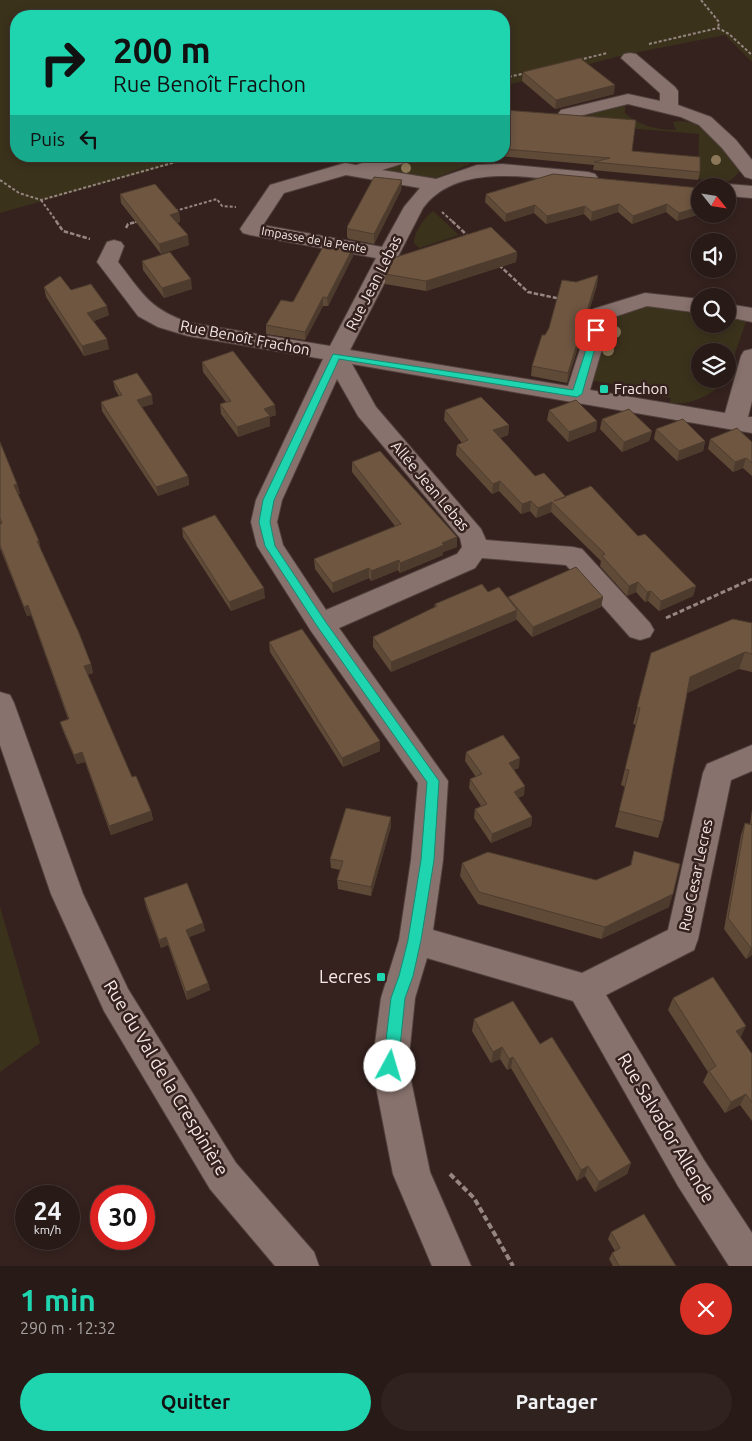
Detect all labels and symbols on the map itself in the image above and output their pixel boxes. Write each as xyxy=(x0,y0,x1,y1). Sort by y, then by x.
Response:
north arrow xyxy=(691,178,736,222)
street label: Impasse de la Pente xyxy=(260,224,368,255)
street label: Rue Jean Lebas xyxy=(342,233,405,333)
pin xyxy=(575,309,617,351)
street label: Rue Benoît Frachon xyxy=(179,317,311,358)
place label: Frachon xyxy=(614,380,668,397)
marker: Frachon xyxy=(598,383,610,395)
street label: Allée Jean Lebas xyxy=(388,437,473,534)
street label: Rue Cesar Lecres xyxy=(675,817,716,932)
place label: Lecres xyxy=(319,966,371,986)
marker: Lecres xyxy=(375,971,387,983)
street label: Rue du Val de la Crespinière xyxy=(101,976,233,1179)
position arrow xyxy=(363,1039,415,1091)
street label: Rue Salvador Allende xyxy=(614,1049,719,1206)
speed limit sign: 30 xyxy=(90,1185,155,1250)

